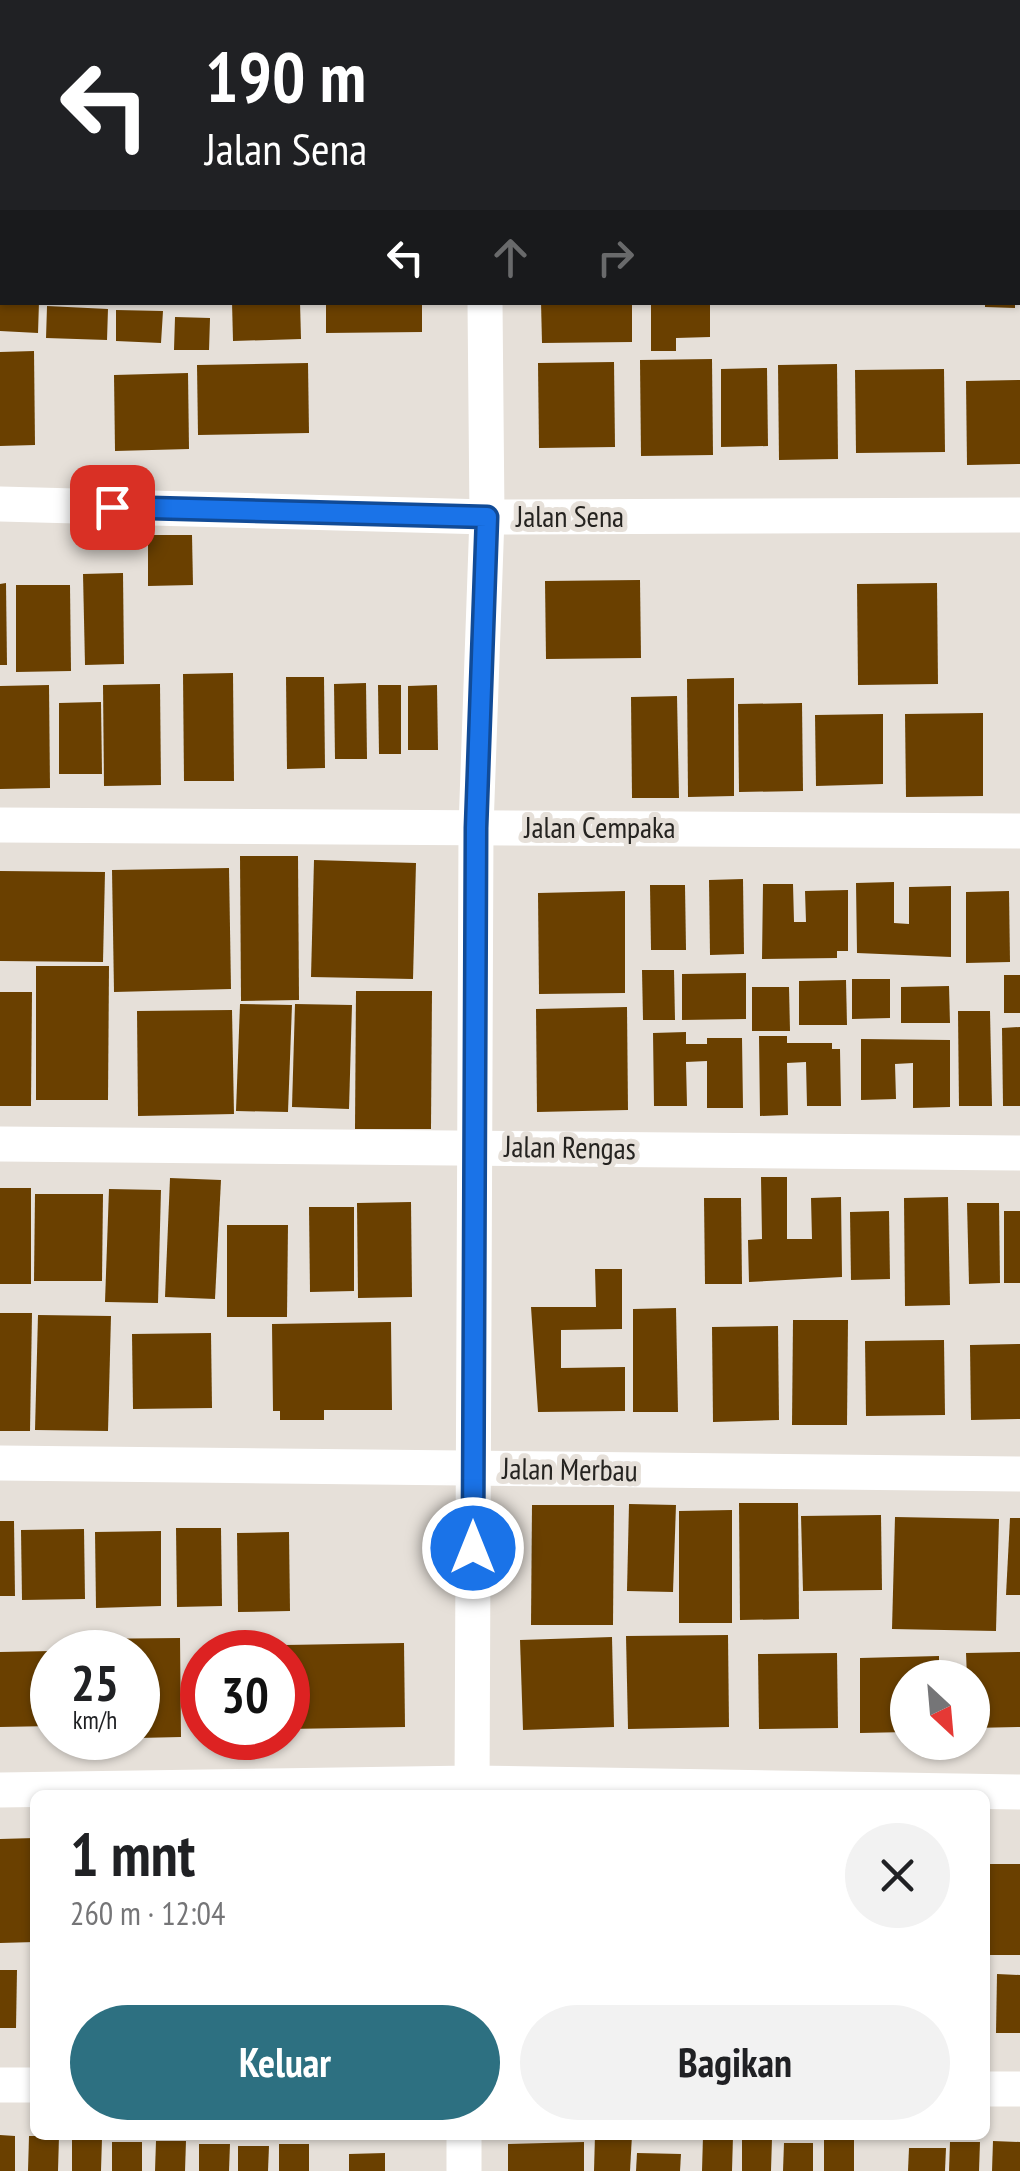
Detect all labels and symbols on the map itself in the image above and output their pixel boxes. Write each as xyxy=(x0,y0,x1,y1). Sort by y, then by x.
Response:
pin xyxy=(70,465,155,550)
street label: Jalan Sena xyxy=(515,496,624,535)
street label: Jalan Cempaka xyxy=(523,807,676,846)
street label: Jalan Rengas xyxy=(503,1126,636,1167)
street label: Jalan Merbau xyxy=(501,1448,638,1489)
position arrow xyxy=(421,1496,525,1600)
speed limit sign: 30 xyxy=(180,1630,310,1760)
north arrow xyxy=(890,1660,990,1760)

